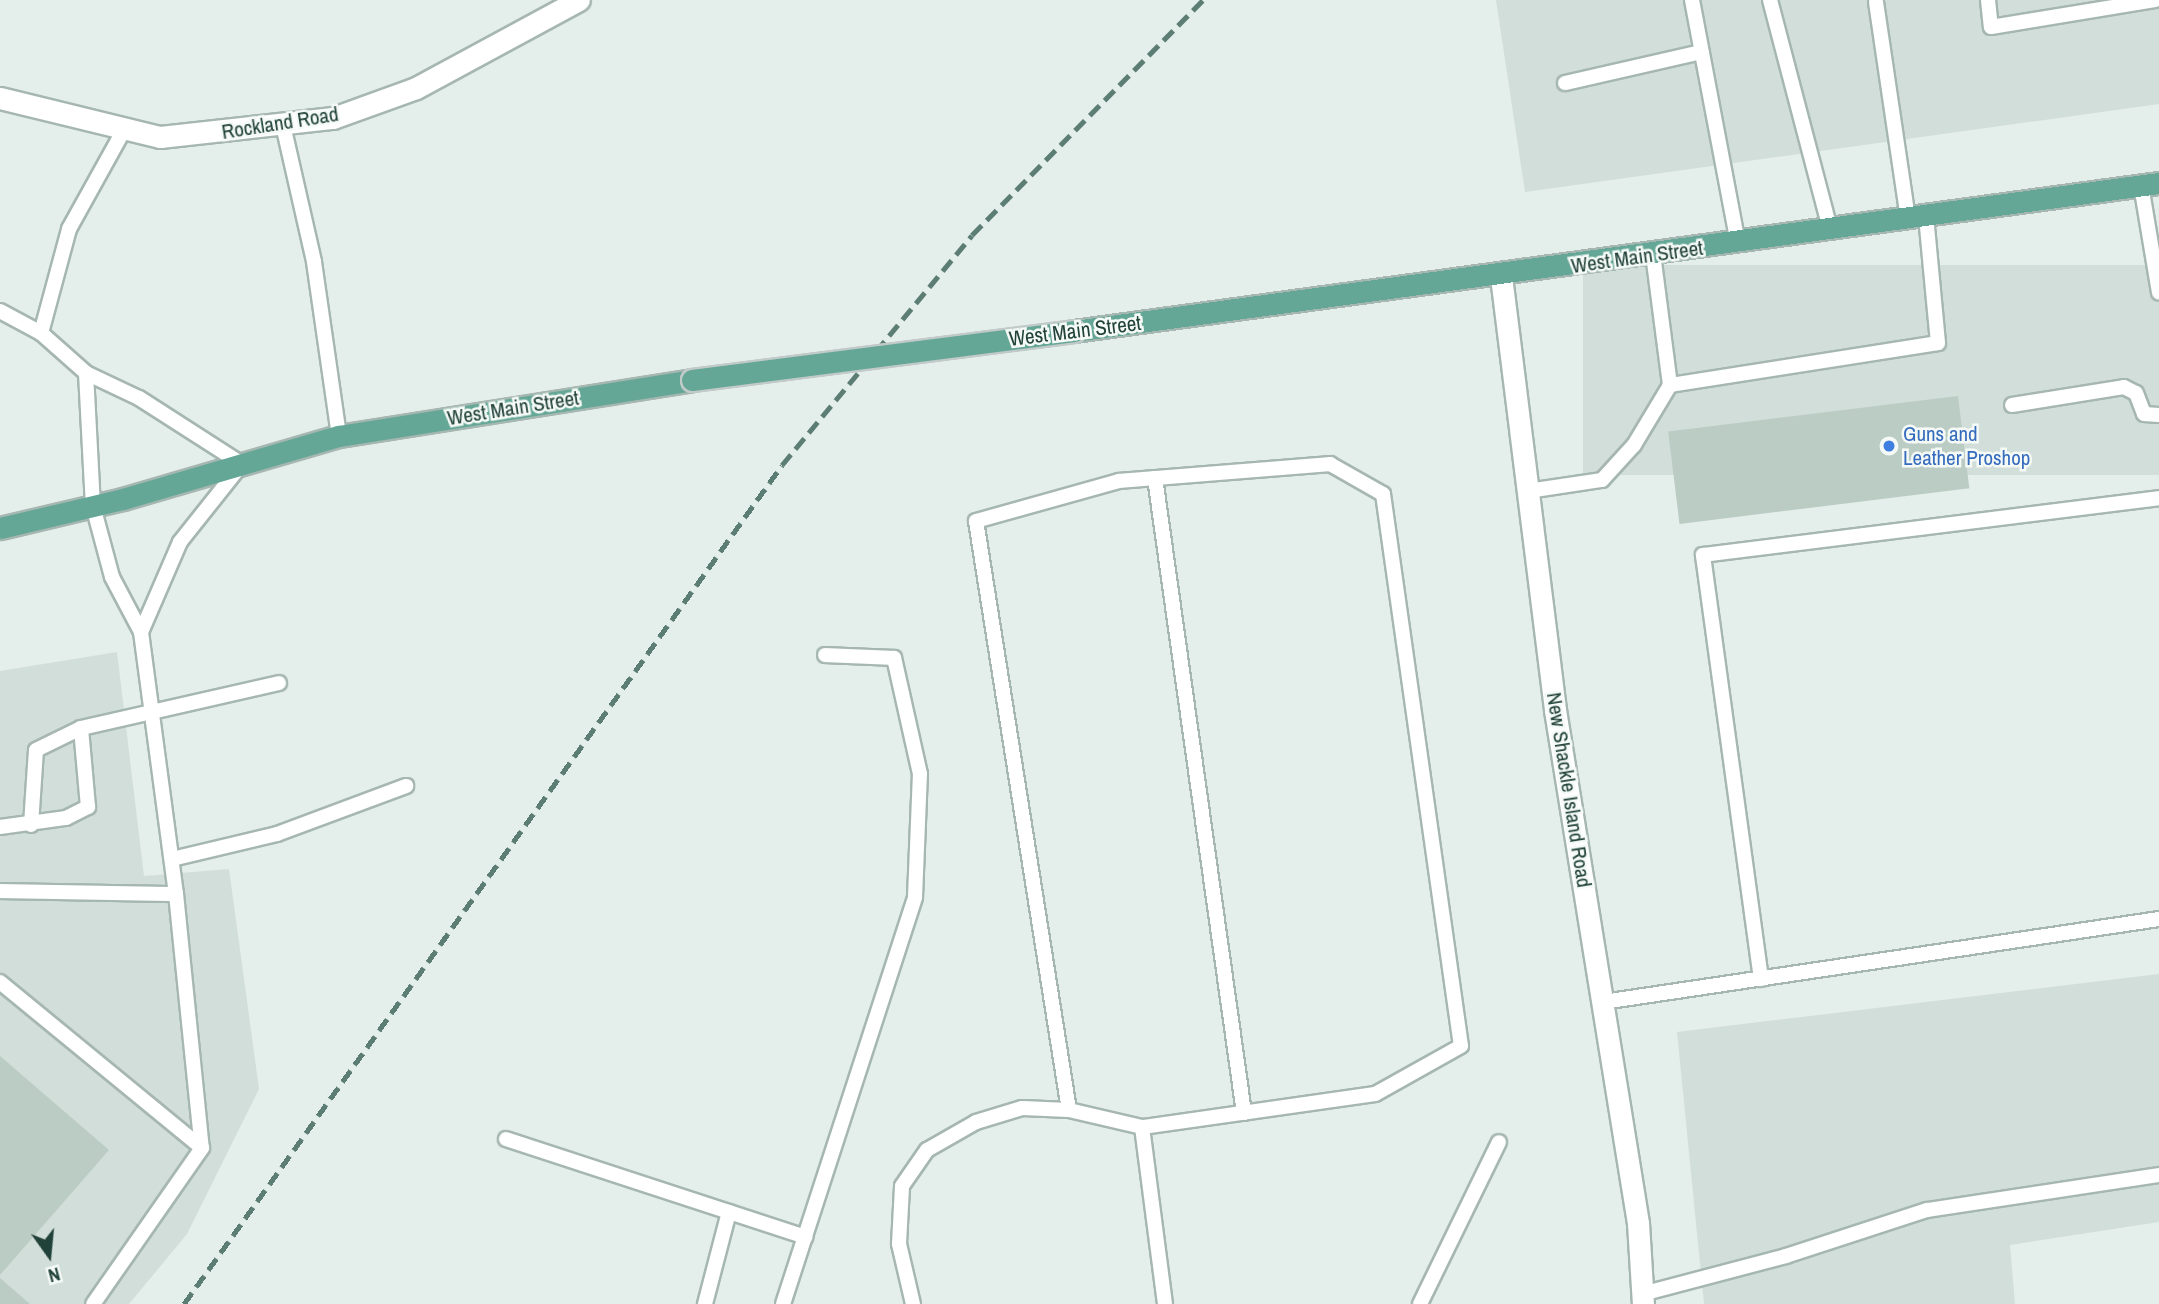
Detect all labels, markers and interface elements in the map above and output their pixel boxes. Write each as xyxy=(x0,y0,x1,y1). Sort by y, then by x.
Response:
street label: Rockland Road xyxy=(220,101,340,145)
street label: West Main Street xyxy=(1570,235,1704,279)
street label: West Main Street xyxy=(1008,310,1142,352)
street label: West Main Street xyxy=(445,385,581,431)
place label: Guns and Leather Proshop xyxy=(1903,421,2030,471)
marker: Guns and Leather Proshop xyxy=(1881,438,1897,454)
street label: New Shackle Island Road xyxy=(1541,691,1597,889)
north arrow xyxy=(14,1220,84,1290)
text: N xyxy=(46,1261,63,1289)

